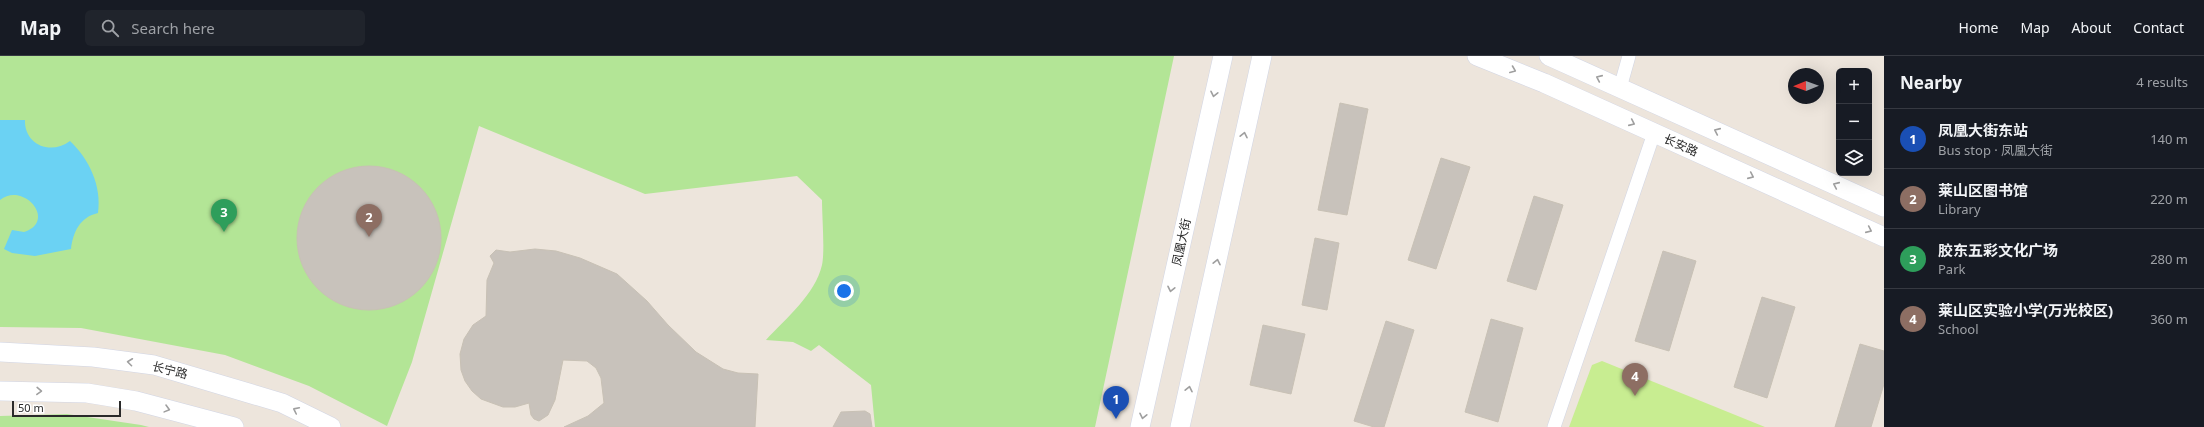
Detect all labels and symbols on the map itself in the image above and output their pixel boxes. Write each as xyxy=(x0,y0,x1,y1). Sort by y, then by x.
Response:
one-way arrow xyxy=(1510,66,1517,74)
north arrow xyxy=(1788,68,1824,104)
one-way arrow xyxy=(1595,75,1603,83)
one-way arrow xyxy=(1211,91,1219,97)
one-way arrow xyxy=(1628,118,1636,126)
one-way arrow xyxy=(1714,128,1722,136)
street label: 长安路 xyxy=(1661,130,1701,160)
one-way arrow xyxy=(1240,132,1248,138)
one-way arrow xyxy=(1747,172,1754,180)
one-way arrow xyxy=(1832,182,1840,190)
pin: 3 xyxy=(211,199,237,232)
pin: 2 xyxy=(356,204,382,237)
street label: 凤凰大街 xyxy=(1168,217,1194,267)
one-way arrow xyxy=(1865,225,1872,233)
one-way arrow xyxy=(1212,259,1220,265)
your location xyxy=(834,281,854,301)
one-way arrow xyxy=(1167,286,1175,293)
street label: 长宁路 xyxy=(150,357,190,383)
one-way arrow xyxy=(127,358,133,367)
pin: 4 xyxy=(1622,363,1648,396)
pin: 1 xyxy=(1103,386,1129,419)
one-way arrow xyxy=(1184,386,1192,392)
one-way arrow xyxy=(36,387,42,396)
scale bar xyxy=(12,399,121,418)
one-way arrow xyxy=(164,404,171,413)
one-way arrow xyxy=(293,407,300,415)
one-way arrow xyxy=(1139,413,1147,419)

